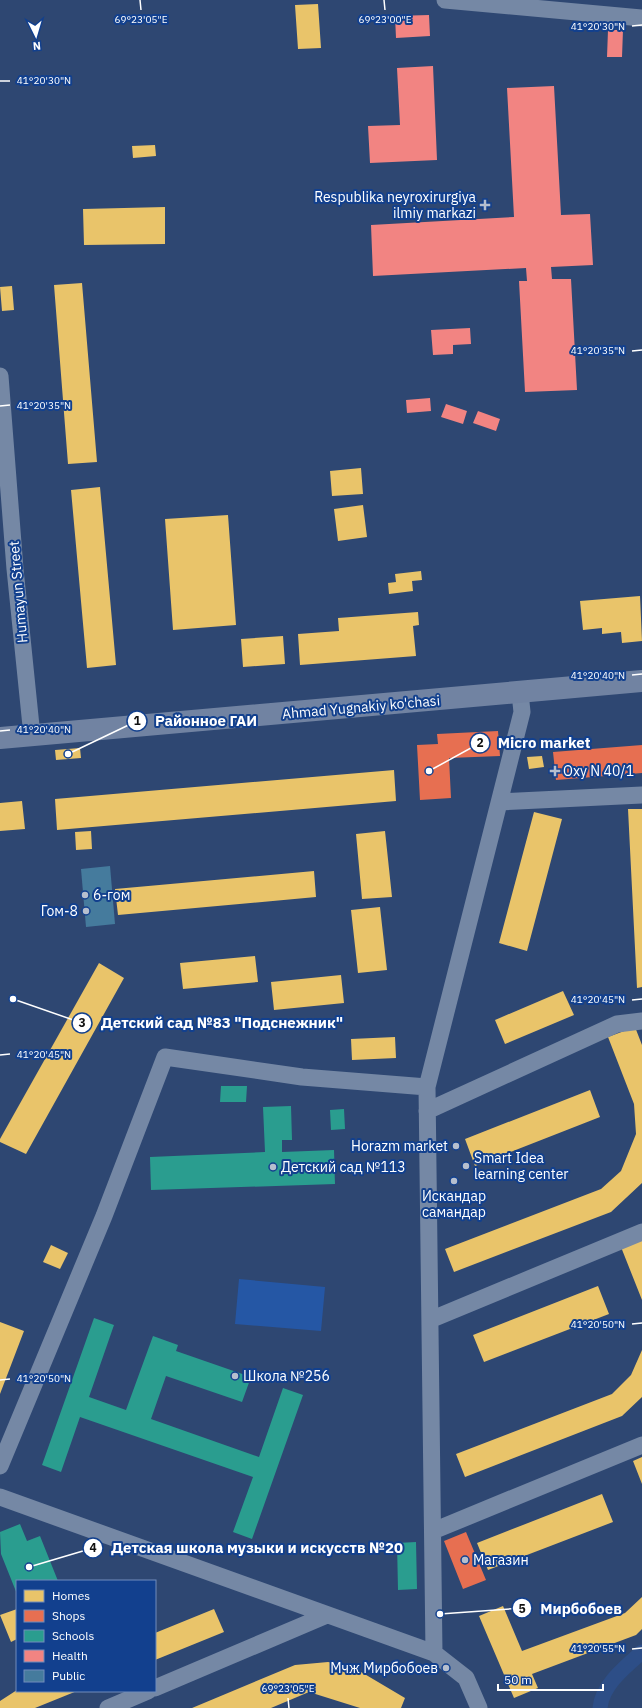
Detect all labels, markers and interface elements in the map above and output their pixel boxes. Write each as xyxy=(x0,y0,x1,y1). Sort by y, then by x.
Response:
text: 69°23'05"E xyxy=(114,13,168,26)
text: 69°23'00"E xyxy=(358,13,412,26)
north arrow xyxy=(16,16,56,56)
text: 41°20'30"N xyxy=(571,20,625,33)
text: N xyxy=(32,39,41,53)
text: 41°20'30"N xyxy=(17,74,71,87)
place label: Respublika neyroxirurgiya ilmiy markazi xyxy=(314,188,477,222)
marker: Respublika neyroxirurgiya ilmiy markazi xyxy=(479,199,491,211)
text: 41°20'35"N xyxy=(571,344,625,357)
text: 41°20'35"N xyxy=(17,399,71,412)
street label: Humayun Street xyxy=(5,540,31,644)
text: 41°20'40"N xyxy=(571,669,625,682)
street label: Ahmad Yugnakiy ko'chasi xyxy=(281,691,441,723)
callout: Районное ГАИ xyxy=(127,708,265,735)
text: Районное ГАИ xyxy=(155,711,257,730)
text: 1 xyxy=(133,713,141,728)
text: 41°20'40"N xyxy=(17,723,71,736)
callout: Micro market xyxy=(470,730,598,757)
text: Micro market xyxy=(498,733,591,752)
text: 2 xyxy=(476,735,484,750)
place label: Oxy N 40/1 xyxy=(563,762,634,780)
marker: Oxy N 40/1 xyxy=(550,766,560,776)
place label: 6-гом xyxy=(93,886,130,904)
marker: 6-гом xyxy=(80,890,90,900)
place label: Гом-8 xyxy=(41,902,78,920)
marker: Гом-8 xyxy=(81,906,91,916)
text: 41°20'45"N xyxy=(571,993,625,1006)
callout: Детский сад №83 "Подснежник" xyxy=(72,1009,351,1036)
text: Детский сад №83 "Подснежник" xyxy=(101,1013,343,1032)
text: 3 xyxy=(78,1015,86,1030)
text: 41°20'45"N xyxy=(17,1048,71,1061)
place label: Horazm market xyxy=(351,1137,448,1155)
marker: Horazm market xyxy=(451,1141,461,1151)
place label: Smart Idea learning center xyxy=(474,1149,569,1183)
place label: Детский сад №113 xyxy=(281,1158,406,1176)
marker: Smart Idea learning center xyxy=(461,1161,471,1171)
marker: Детский сад №113 xyxy=(268,1162,278,1172)
marker: Искандар самандар xyxy=(449,1176,459,1186)
place label: Искандар самандар xyxy=(422,1187,486,1221)
text: 41°20'50"N xyxy=(571,1318,625,1331)
place label: Школа №256 xyxy=(243,1367,330,1385)
marker: Школа №256 xyxy=(230,1371,240,1381)
text: 41°20'50"N xyxy=(17,1372,71,1385)
callout: Детская школа музыки и искусств №20 xyxy=(83,1534,411,1561)
text: Детская школа музыки и искусств №20 xyxy=(111,1538,403,1557)
text: 4 xyxy=(89,1540,97,1555)
place label: Магазин xyxy=(473,1551,529,1569)
marker: Магазин xyxy=(460,1555,470,1565)
legend xyxy=(16,1580,156,1692)
text: Homes xyxy=(52,1588,90,1603)
callout: Мирбобоев xyxy=(512,1595,630,1622)
text: Мирбобоев xyxy=(540,1599,622,1618)
text: 5 xyxy=(518,1601,526,1616)
text: Shops xyxy=(52,1608,85,1623)
text: Schools xyxy=(52,1628,95,1643)
text: 41°20'55"N xyxy=(571,1642,625,1655)
text: Health xyxy=(52,1648,88,1663)
place label: Мчж Мирбобоев xyxy=(330,1659,438,1677)
marker: Мчж Мирбобоев xyxy=(441,1663,451,1673)
scale bar xyxy=(498,1666,603,1692)
text: Public xyxy=(52,1668,85,1683)
text: 50 m xyxy=(504,1672,532,1687)
text: 69°23'05"E xyxy=(261,1682,315,1695)

